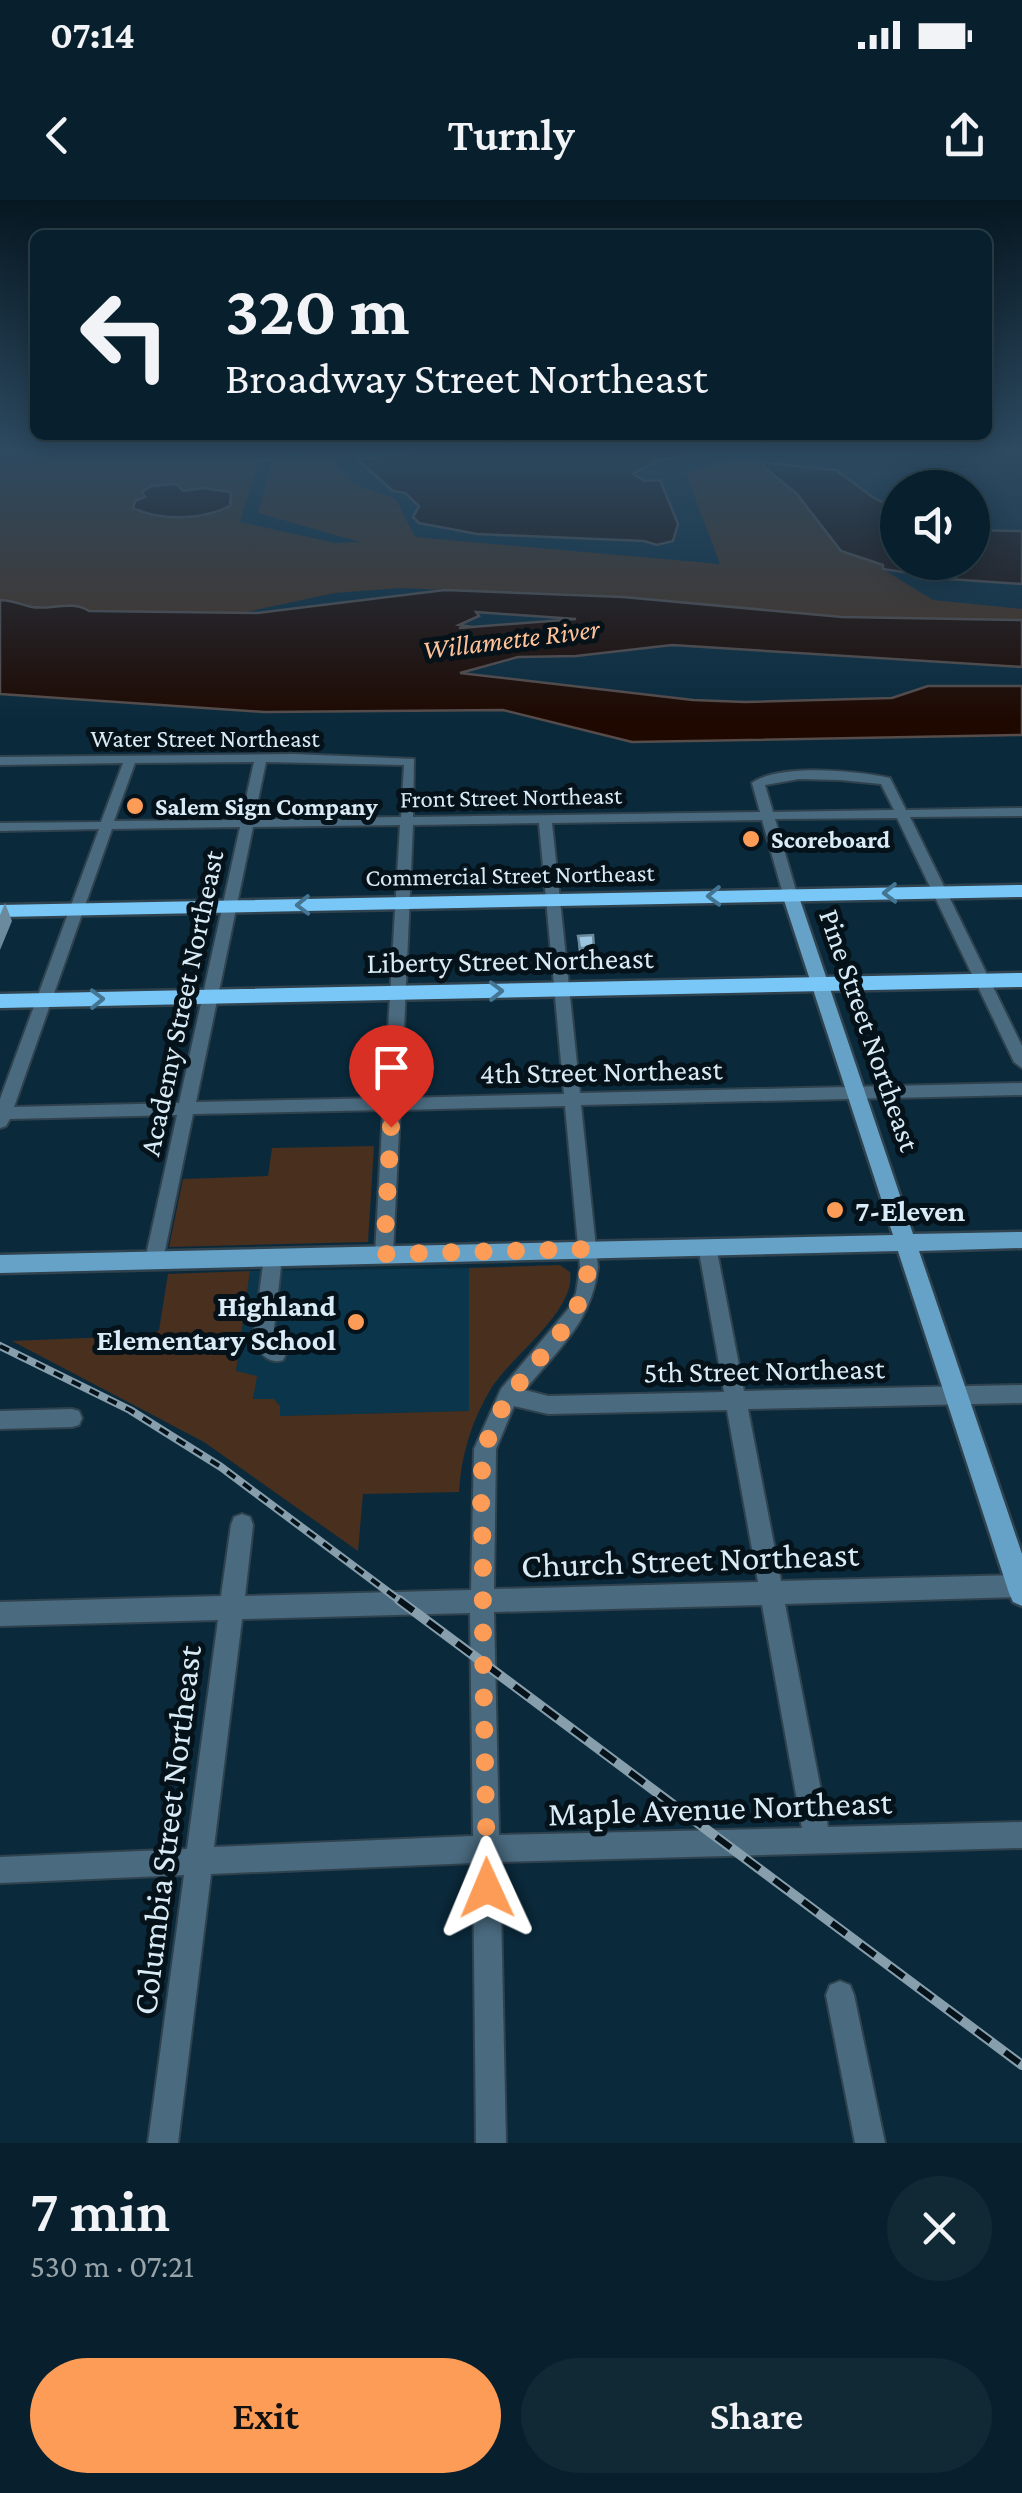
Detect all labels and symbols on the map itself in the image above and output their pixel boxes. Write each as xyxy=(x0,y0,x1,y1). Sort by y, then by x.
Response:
water label: Willamette River xyxy=(421,613,602,665)
street label: Water Street Northeast xyxy=(90,725,320,752)
street label: Front Street Northeast xyxy=(400,782,623,812)
place label: Salem Sign Company xyxy=(155,793,379,820)
marker: Salem Sign Company xyxy=(124,795,146,817)
place label: Scoreboard xyxy=(771,826,891,853)
marker: Scoreboard xyxy=(740,828,762,850)
street label: Academy Street Northeast xyxy=(132,846,231,1159)
street label: Commercial Street Northeast xyxy=(365,859,656,891)
one-way arrow xyxy=(881,882,896,904)
one-way arrow xyxy=(705,885,721,906)
one-way arrow xyxy=(295,894,311,915)
street label: Pine Street Northeast xyxy=(813,905,927,1156)
street label: Liberty Street Northeast xyxy=(366,941,655,980)
one-way arrow xyxy=(488,980,504,1001)
one-way arrow xyxy=(90,989,106,1010)
pin xyxy=(349,1025,434,1128)
street label: 4th Street Northeast xyxy=(479,1052,724,1090)
place label: 7-Eleven xyxy=(855,1194,965,1227)
marker: 7-Eleven xyxy=(824,1199,846,1221)
place label: Highland Elementary School xyxy=(96,1289,337,1356)
marker: Highland Elementary School xyxy=(345,1311,367,1333)
street label: 5th Street Northeast xyxy=(643,1351,886,1389)
street label: Church Street Northeast xyxy=(520,1535,860,1585)
street label: Columbia Street Northeast xyxy=(125,1643,209,2017)
street label: Maple Avenue Northeast xyxy=(547,1782,893,1833)
position arrow xyxy=(435,1836,539,1940)

